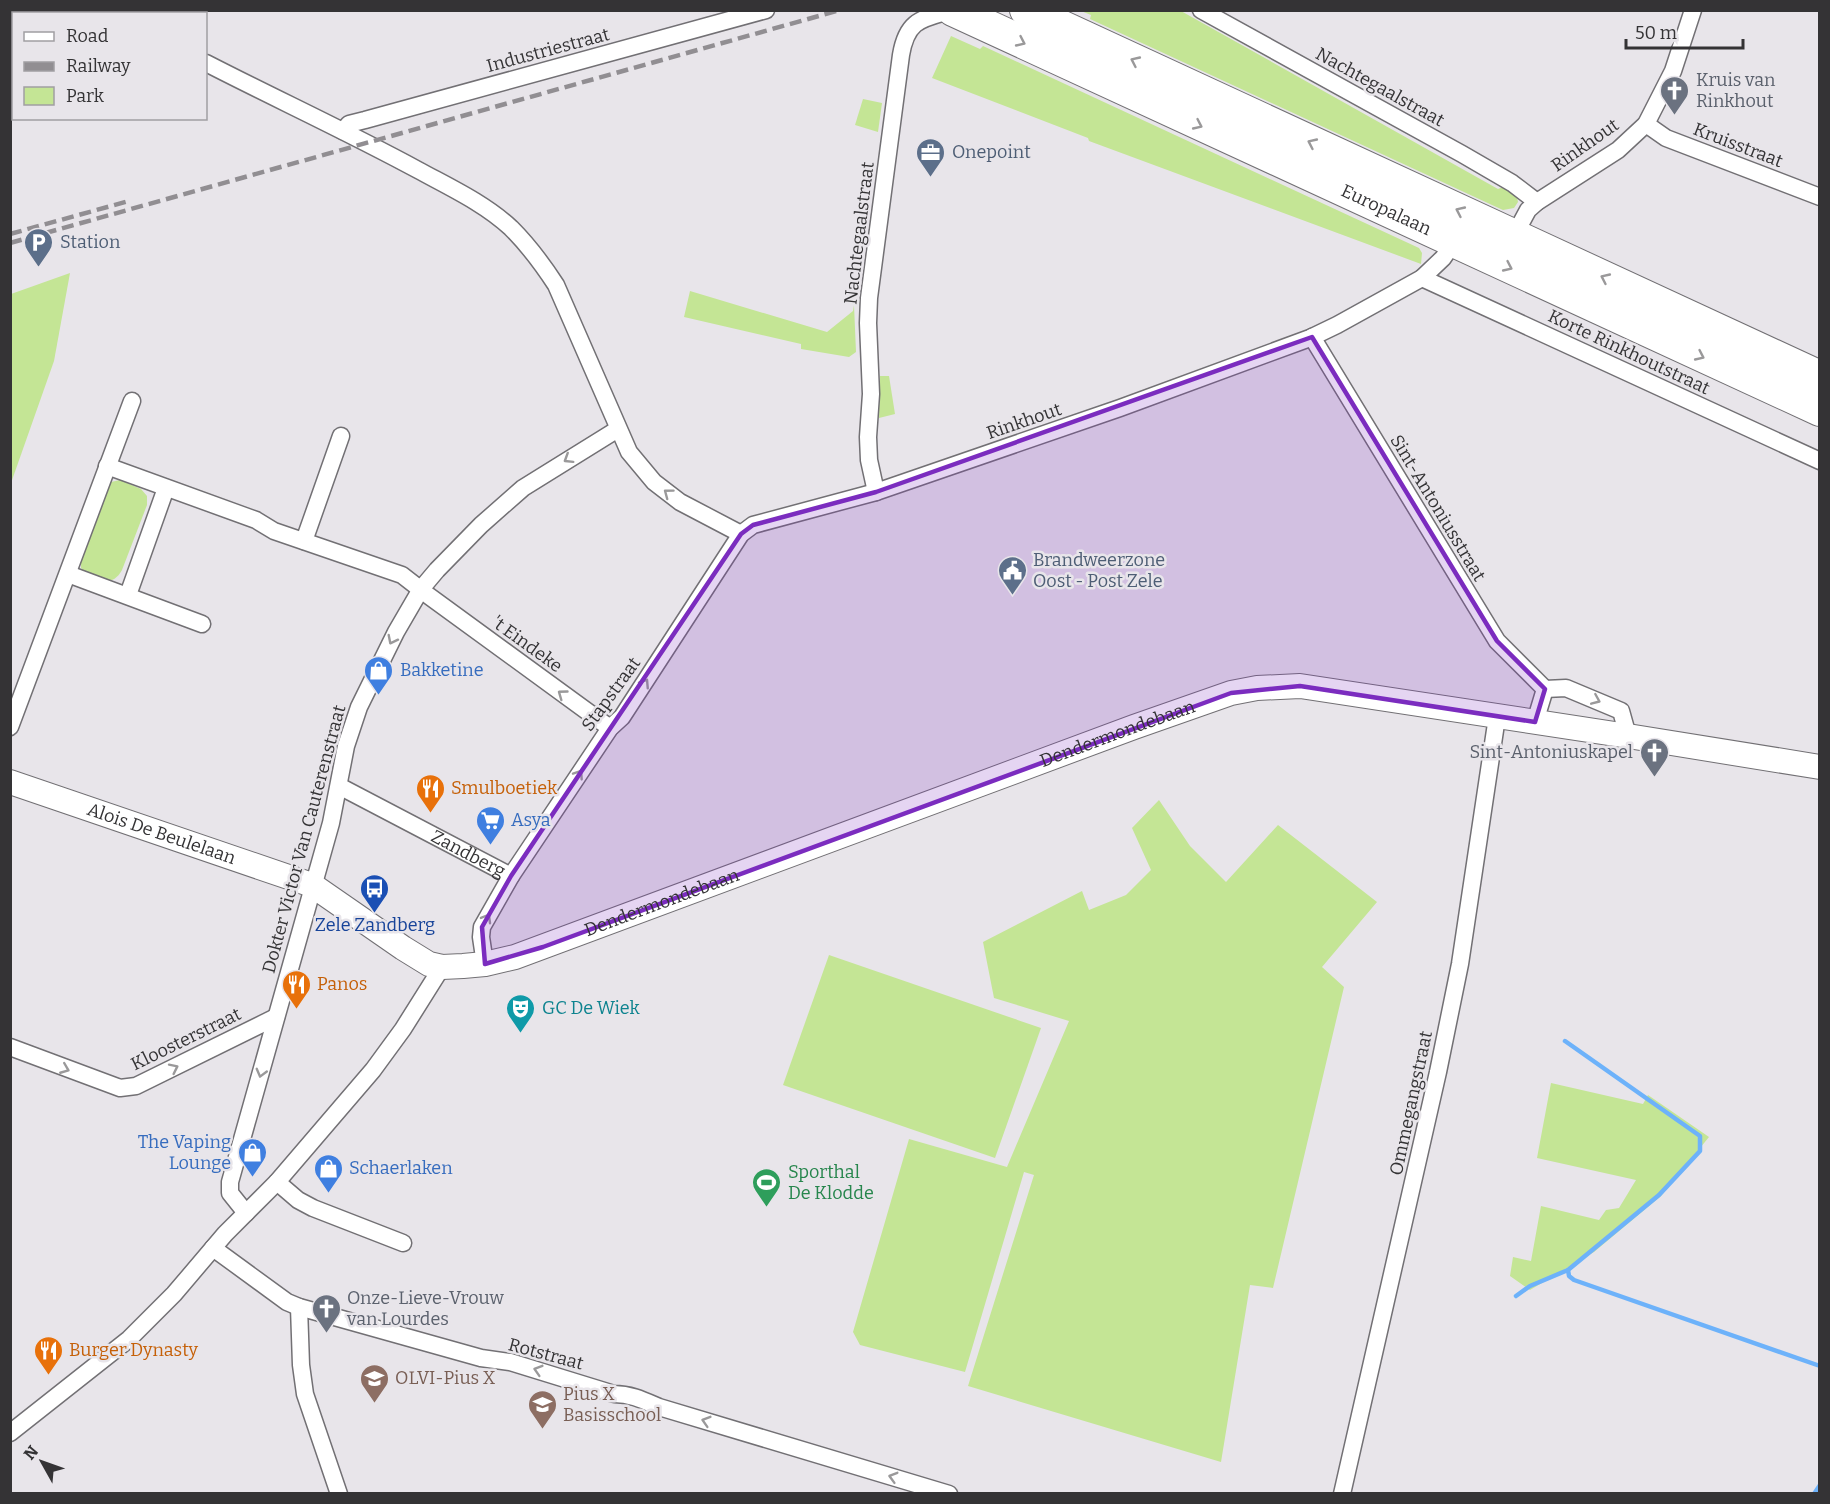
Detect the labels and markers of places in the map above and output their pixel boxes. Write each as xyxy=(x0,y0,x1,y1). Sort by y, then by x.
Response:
place label: Kruis van Rinkhout xyxy=(1696,69,1776,112)
church icon: Kruis van Rinkhout xyxy=(1659,74,1691,116)
office icon: Onepoint xyxy=(915,136,947,178)
place label: Onepoint xyxy=(952,141,1031,163)
parking icon: Station xyxy=(23,226,55,268)
place label: Station xyxy=(60,231,121,253)
place label: Brandweerzone Oost - Post Zele xyxy=(1033,549,1165,592)
public building icon: Brandweerzone Oost - Post Zele xyxy=(996,554,1028,596)
shop icon: Bakketine xyxy=(363,654,395,696)
place label: Bakketine xyxy=(400,659,483,681)
church icon: Sint-Antoniuskapel xyxy=(1638,736,1670,778)
place label: Sint-Antoniuskapel xyxy=(1469,741,1633,763)
restaurant icon: Smulboetiek xyxy=(414,772,446,814)
place label: Smulboetiek xyxy=(451,777,558,799)
supermarket icon: Asya xyxy=(474,804,506,846)
place label: Asya xyxy=(511,809,551,831)
bus stop icon: Zele Zandberg xyxy=(359,872,391,914)
place label: Zele Zandberg xyxy=(315,914,435,936)
restaurant icon: Panos xyxy=(280,968,312,1010)
place label: Panos xyxy=(317,973,367,995)
theatre icon: GC De Wiek xyxy=(505,992,537,1034)
place label: GC De Wiek xyxy=(542,997,641,1019)
place label: The Vaping Lounge xyxy=(138,1131,231,1174)
shop icon: The Vaping Lounge xyxy=(236,1136,268,1178)
shop icon: Schaerlaken xyxy=(312,1152,344,1194)
place label: Schaerlaken xyxy=(349,1157,453,1179)
place label: Sporthal De Klodde xyxy=(788,1161,874,1204)
sports icon: Sporthal De Klodde xyxy=(751,1166,783,1208)
place label: Onze-Lieve-Vrouw van Lourdes xyxy=(346,1287,504,1330)
church icon: Onze-Lieve-Vrouw van Lourdes xyxy=(310,1292,342,1334)
restaurant icon: Burger Dynasty xyxy=(32,1334,64,1376)
place label: Burger Dynasty xyxy=(69,1339,199,1361)
school or university icon: OLVI-Pius X xyxy=(358,1362,390,1404)
place label: OLVI-Pius X xyxy=(395,1367,496,1389)
place label: Pius X Basisschool xyxy=(563,1383,661,1426)
school or university icon: Pius X Basisschool xyxy=(526,1388,558,1430)

